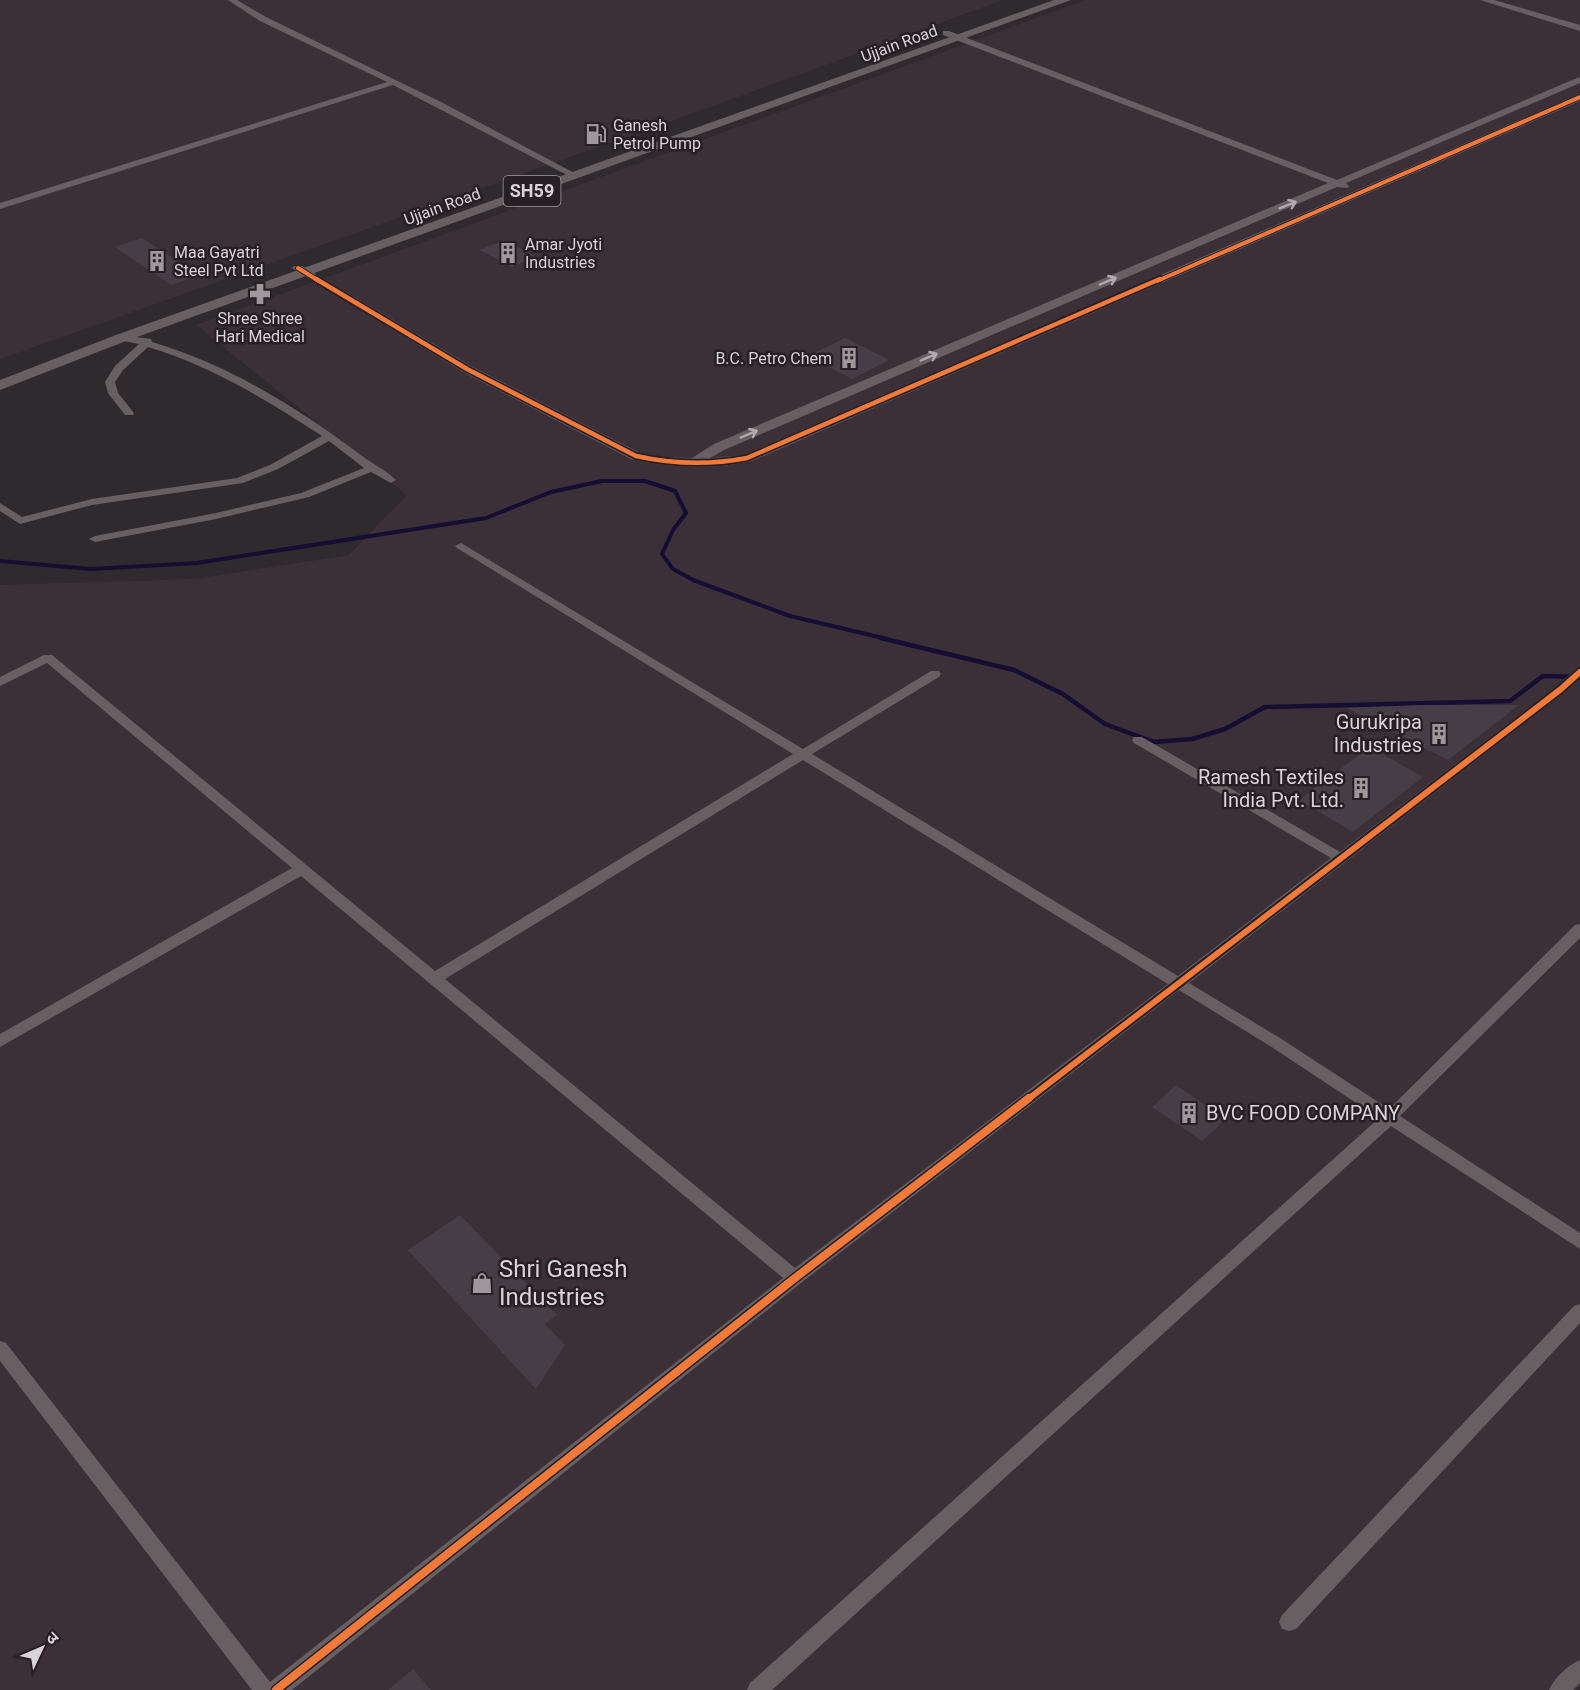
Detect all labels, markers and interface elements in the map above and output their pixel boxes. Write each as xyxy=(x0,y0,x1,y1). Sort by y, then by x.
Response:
street label: Ujjain Road xyxy=(858,21,940,66)
place label: Ganesh Petrol Pump xyxy=(613,116,701,153)
fuel station icon: Ganesh Petrol Pump xyxy=(584,122,608,146)
road number: SH59 xyxy=(504,176,560,206)
street label: Ujjain Road xyxy=(401,184,483,229)
one-way arrow xyxy=(1278,199,1297,210)
place label: Amar Jyoti Industries xyxy=(525,235,602,272)
building icon: Amar Jyoti Industries xyxy=(496,241,520,265)
place label: Maa Gayatri Steel Pvt Ltd xyxy=(174,243,264,280)
building icon: Maa Gayatri Steel Pvt Ltd xyxy=(145,249,169,273)
one-way arrow xyxy=(1098,275,1117,286)
pharmacy icon: Shree Shree Hari Medical xyxy=(248,282,272,306)
place label: Shree Shree Hari Medical xyxy=(215,309,305,346)
building icon: B.C. Petro Chem xyxy=(837,346,861,370)
place label: B.C. Petro Chem xyxy=(715,349,832,368)
one-way arrow xyxy=(919,351,937,362)
one-way arrow xyxy=(740,428,758,439)
place label: Gurukripa Industries xyxy=(1334,710,1422,757)
building icon: Gurukripa Industries xyxy=(1427,722,1451,746)
place label: Ramesh Textiles India Pvt. Ltd. xyxy=(1198,765,1344,812)
building icon: Ramesh Textiles India Pvt. Ltd. xyxy=(1349,776,1373,800)
building icon: BVC FOOD COMPANY xyxy=(1177,1101,1201,1125)
place label: BVC FOOD COMPANY xyxy=(1206,1101,1400,1125)
place label: Shri Ganesh Industries xyxy=(499,1255,627,1311)
shop icon: Shri Ganesh Industries xyxy=(470,1271,494,1295)
north arrow xyxy=(12,1618,72,1678)
text: उ xyxy=(42,1628,63,1648)

